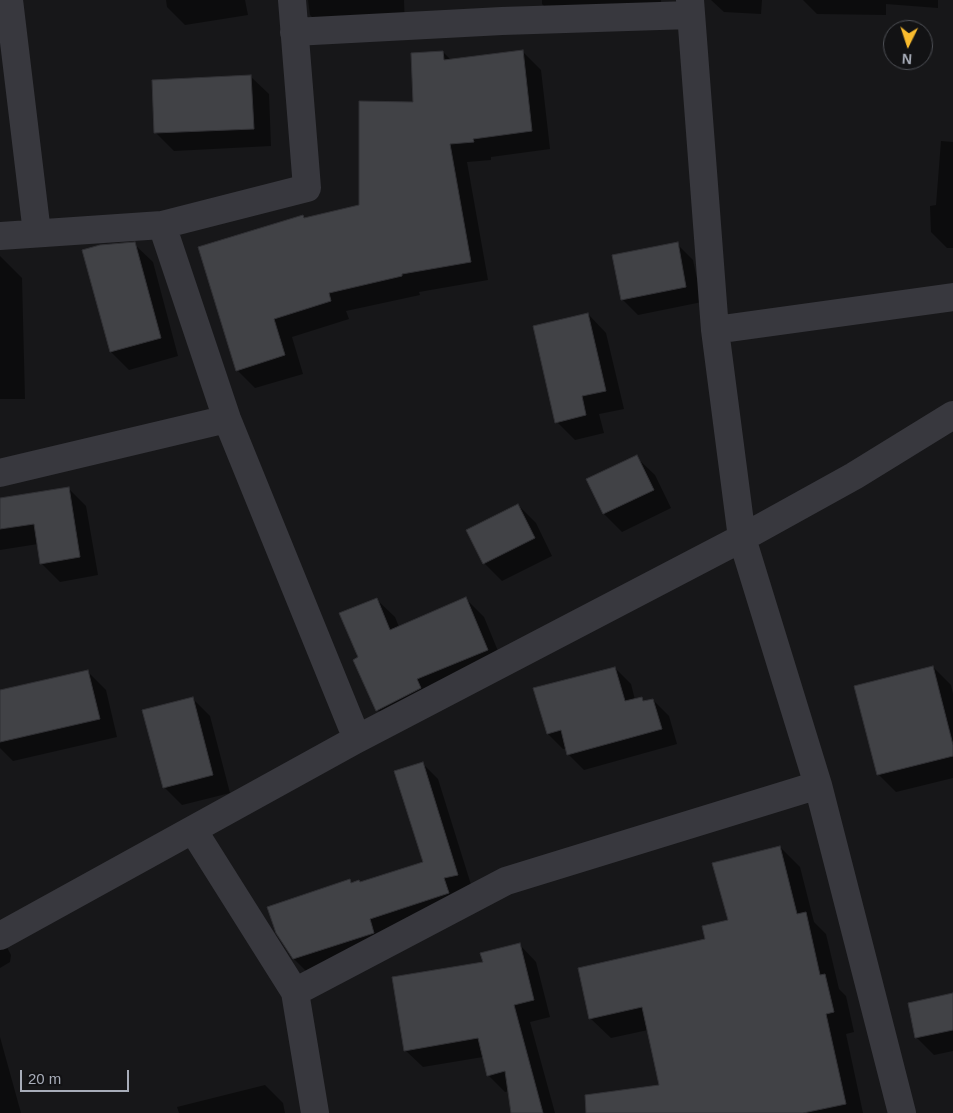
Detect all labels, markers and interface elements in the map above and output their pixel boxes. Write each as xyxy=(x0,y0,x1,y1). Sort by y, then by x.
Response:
north arrow xyxy=(883,20,933,70)
text: N xyxy=(901,51,913,67)
scale bar xyxy=(22,1060,131,1092)
text: 20 m xyxy=(28,1070,61,1087)

